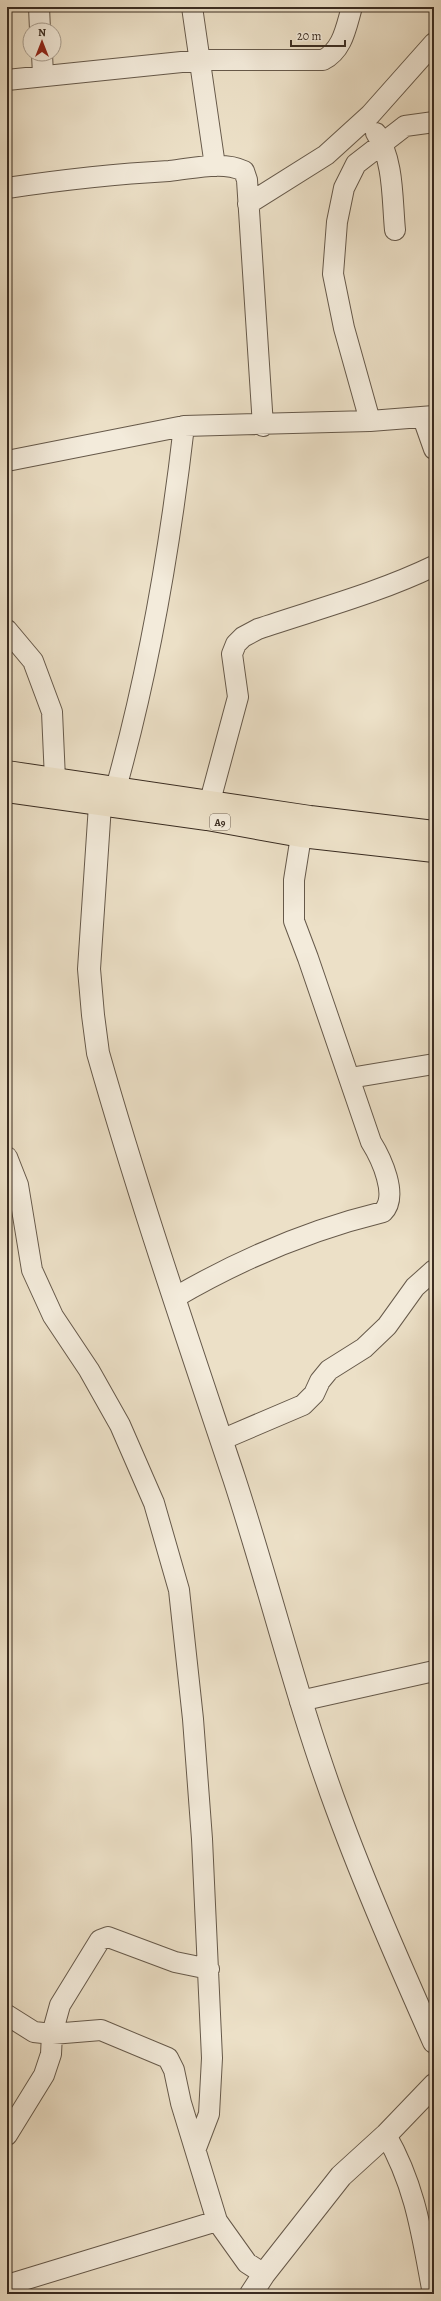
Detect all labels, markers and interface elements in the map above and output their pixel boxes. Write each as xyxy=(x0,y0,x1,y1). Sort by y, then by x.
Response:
north arrow xyxy=(22,22,62,62)
scale bar xyxy=(291,22,345,48)
text: N xyxy=(38,25,46,40)
text: 20 m xyxy=(297,28,321,44)
road number: A9 xyxy=(210,814,230,830)

